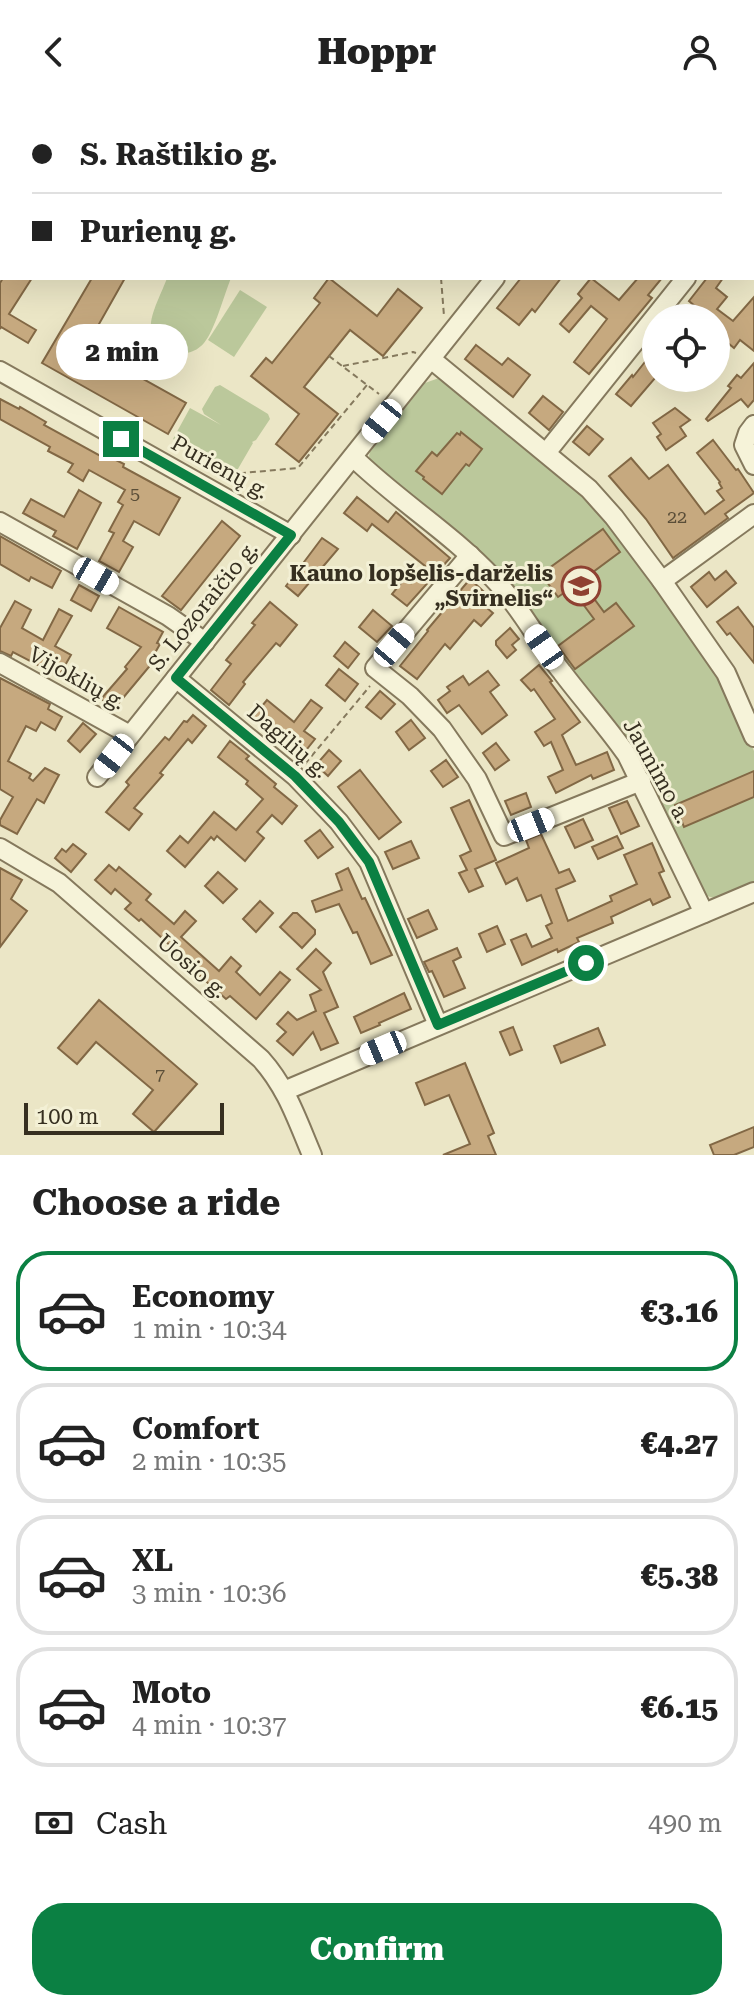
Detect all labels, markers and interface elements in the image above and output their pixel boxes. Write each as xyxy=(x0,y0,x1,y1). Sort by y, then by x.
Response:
icon: back xyxy=(32,30,76,74)
icon: person xyxy=(678,30,722,74)
text: Hoppr xyxy=(318,31,436,73)
text: S. Raštikio g. xyxy=(80,137,278,172)
text: Purienų g. xyxy=(80,214,237,249)
map controls xyxy=(642,304,730,392)
button: locate xyxy=(642,304,730,392)
callout: 2 min xyxy=(55,323,187,379)
text: 2 min xyxy=(85,337,159,367)
car xyxy=(358,395,406,447)
route end xyxy=(103,421,139,457)
street label: Purienų g. xyxy=(167,430,273,504)
house number: 5 xyxy=(130,483,140,504)
house number: 22 xyxy=(667,506,687,527)
street label: S. Lozoraičio g. xyxy=(143,536,263,676)
car xyxy=(69,554,123,598)
place label: Kauno lopšelis-darželis „Svirnelis“ xyxy=(289,561,554,611)
school or university icon: Kauno lopšelis-darželis „Svirnelis“ xyxy=(560,565,602,607)
car xyxy=(369,619,419,671)
car xyxy=(520,620,568,674)
street label: Vijoklių g. xyxy=(24,641,130,715)
street label: Dagilių g. xyxy=(242,699,334,783)
street label: Jaunimo a. xyxy=(618,714,696,828)
car xyxy=(90,730,138,782)
car xyxy=(504,805,558,845)
street label: Uosio g. xyxy=(152,929,232,1003)
route start xyxy=(568,945,604,981)
car xyxy=(356,1028,410,1068)
house number: 7 xyxy=(155,1064,165,1085)
scale bar xyxy=(24,1099,224,1135)
text: 100 m xyxy=(36,1104,99,1129)
text: Choose a ride xyxy=(32,1182,280,1224)
icon: car xyxy=(36,1275,108,1347)
text: Economy xyxy=(132,1279,274,1314)
text: €3.16 xyxy=(641,1294,718,1329)
text: 1 min · 10:34 xyxy=(132,1314,287,1344)
icon: car xyxy=(36,1407,108,1479)
text: Comfort xyxy=(132,1411,259,1446)
text: €4.27 xyxy=(641,1426,718,1461)
text: 2 min · 10:35 xyxy=(132,1446,287,1476)
icon: car xyxy=(36,1539,108,1611)
text: XL xyxy=(132,1543,173,1578)
text: €5.38 xyxy=(641,1558,718,1593)
text: 3 min · 10:36 xyxy=(132,1578,287,1608)
icon: car xyxy=(36,1671,108,1743)
text: Moto xyxy=(132,1675,211,1710)
text: €6.15 xyxy=(641,1690,718,1725)
text: 4 min · 10:37 xyxy=(132,1710,287,1740)
icon: cash xyxy=(32,1801,76,1845)
text: Cash xyxy=(96,1806,167,1841)
text: 490 m xyxy=(648,1808,722,1838)
button: Confirm xyxy=(32,1903,722,1995)

